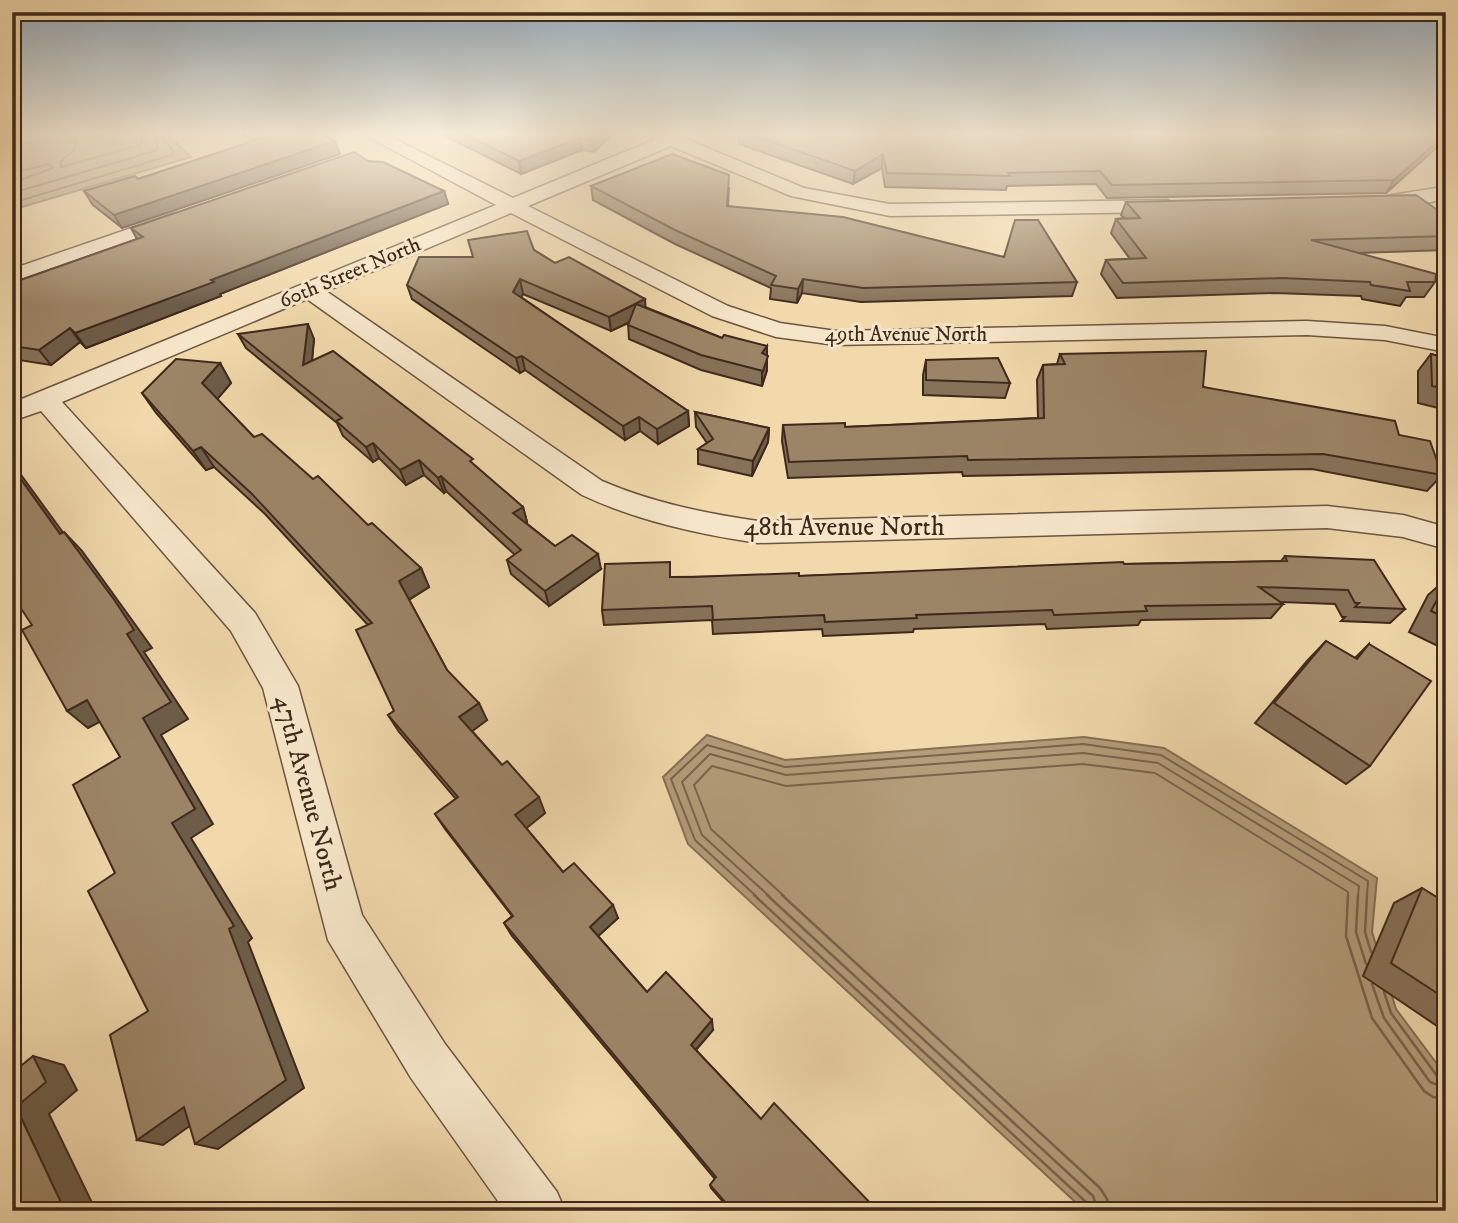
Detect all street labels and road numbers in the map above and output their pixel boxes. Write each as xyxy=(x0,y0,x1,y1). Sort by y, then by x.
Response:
street label: 60th Street North xyxy=(275,232,425,314)
street label: 49th Avenue North xyxy=(825,322,987,348)
street label: 48th Avenue North xyxy=(743,511,945,544)
street label: 47th Avenue North xyxy=(266,692,350,895)

